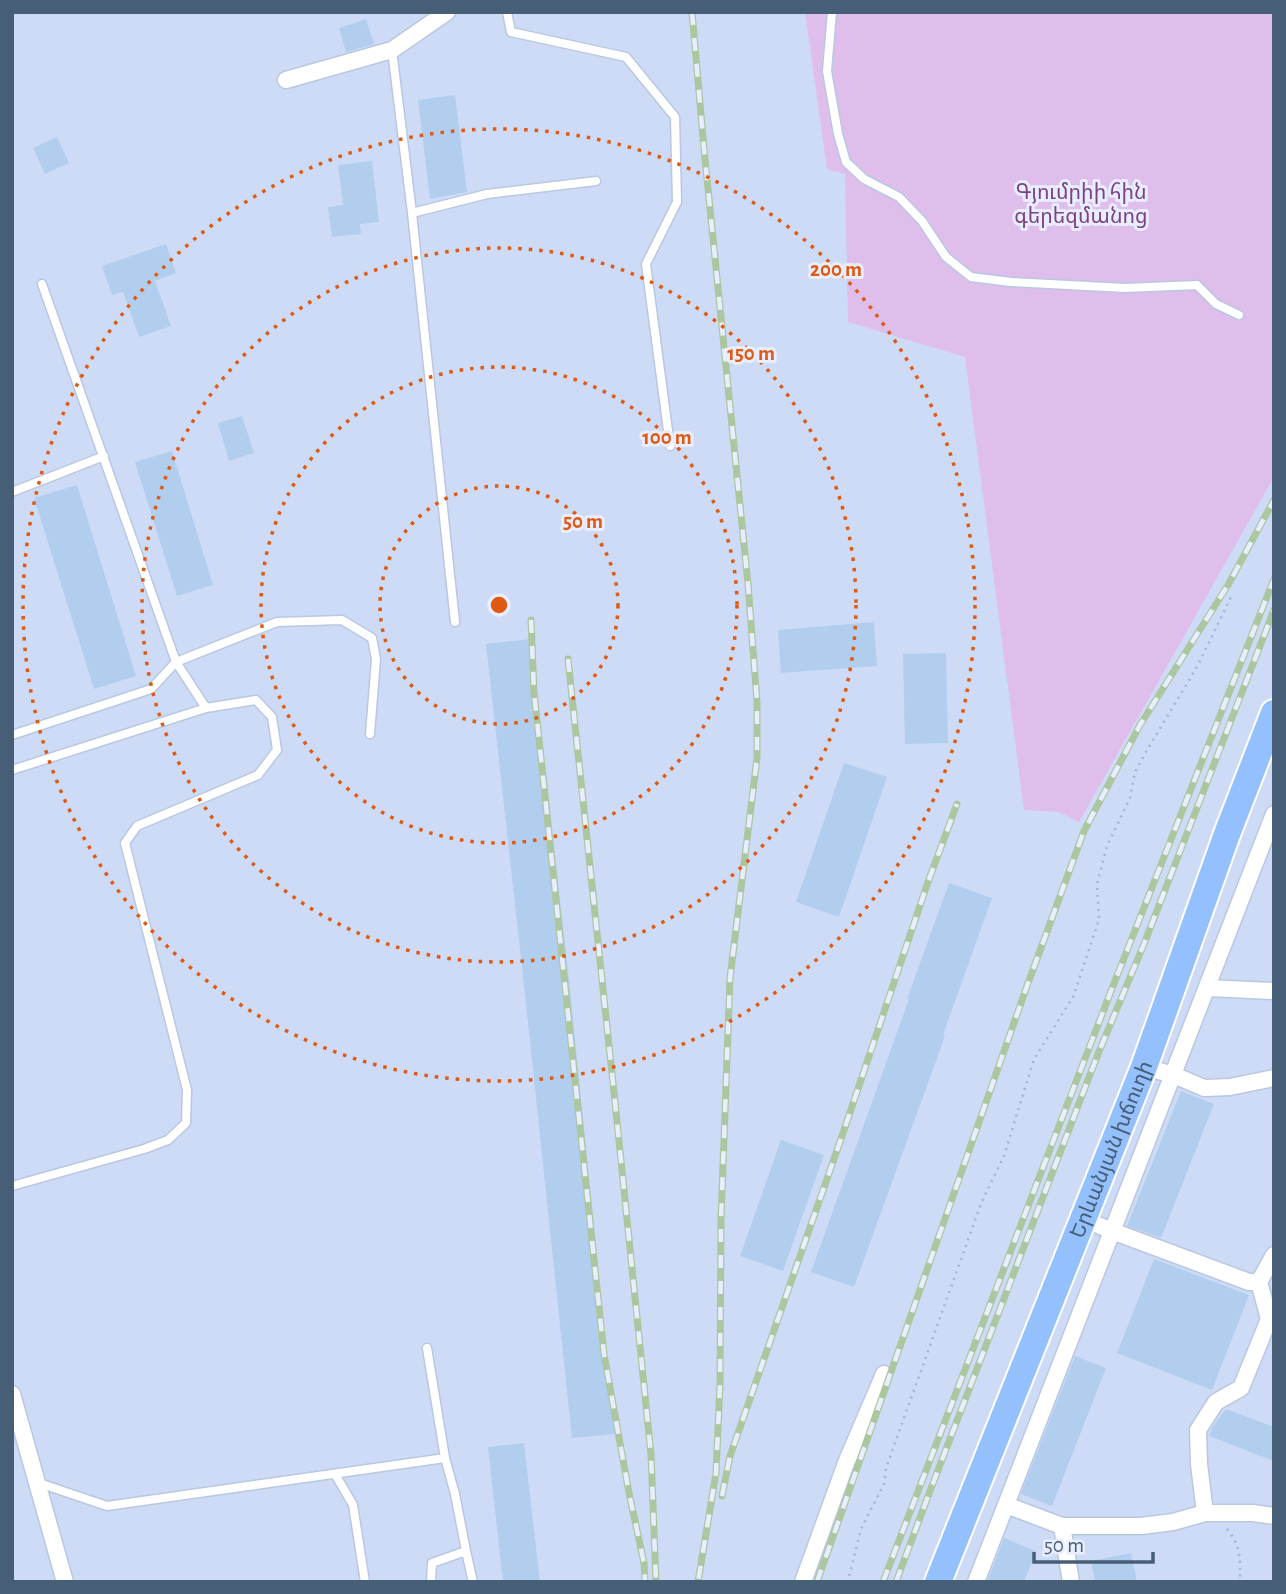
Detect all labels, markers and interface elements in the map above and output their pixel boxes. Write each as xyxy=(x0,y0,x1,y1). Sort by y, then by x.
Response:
park label: Գյումրիի հին գերեզմանոց xyxy=(1014,182,1148,228)
text: 200 m xyxy=(810,259,862,280)
text: 150 m xyxy=(727,343,775,364)
text: 100 m xyxy=(642,427,692,448)
text: 50 m xyxy=(563,511,603,532)
centre of rings xyxy=(487,593,511,617)
street label: Երևանյան խճուղի xyxy=(1066,1058,1157,1241)
scale bar xyxy=(1034,1520,1153,1564)
text: 50 m xyxy=(1044,1535,1084,1556)

